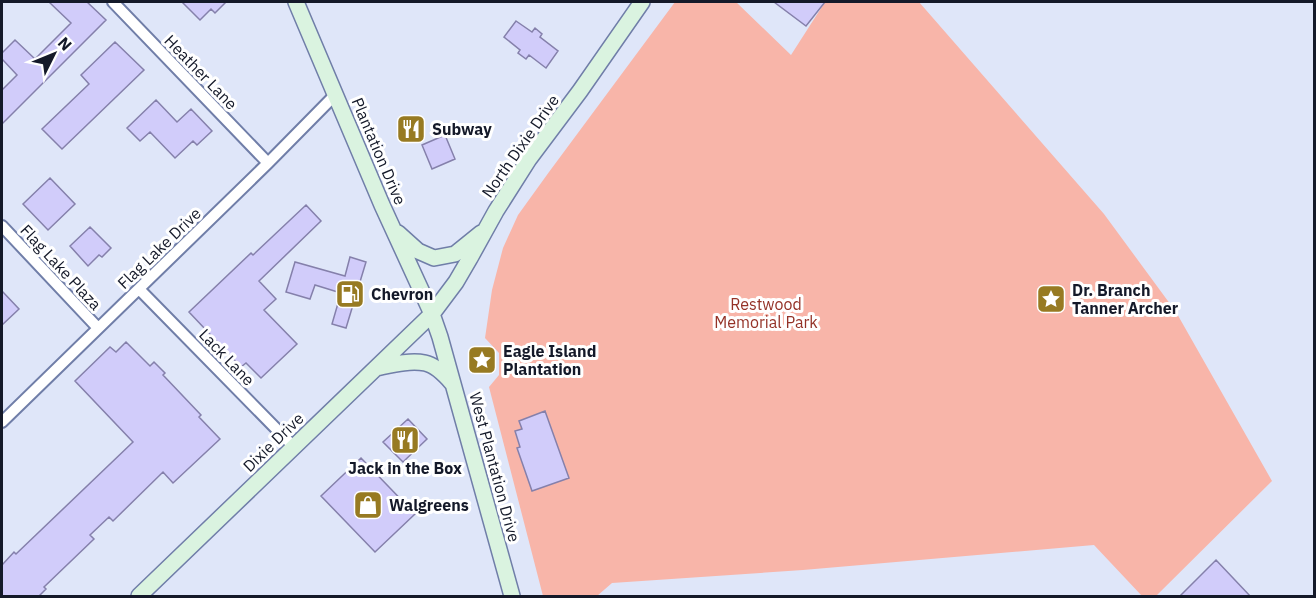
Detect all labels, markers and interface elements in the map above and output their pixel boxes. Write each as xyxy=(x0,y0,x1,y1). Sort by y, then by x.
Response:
north arrow xyxy=(24,24,84,84)
street label: Heather Lane xyxy=(160,30,242,114)
text: N xyxy=(54,33,76,55)
street label: North Dixie Drive xyxy=(477,90,563,201)
street label: Plantation Drive xyxy=(347,94,411,208)
restaurant icon: Subway xyxy=(395,113,427,145)
place label: Subway xyxy=(432,119,492,139)
street label: Flag Lake Drive xyxy=(113,203,205,293)
street label: Flag Lake Plaza xyxy=(16,220,106,314)
fuel station icon: Chevron xyxy=(334,278,366,310)
place label: Dr. Branch Tanner Archer xyxy=(1072,280,1179,318)
place icon: Dr. Branch Tanner Archer xyxy=(1035,283,1067,315)
place label: Chevron xyxy=(371,284,433,304)
park label: Restwood Memorial Park xyxy=(714,294,818,332)
street label: Lack Lane xyxy=(195,324,259,390)
place label: Eagle Island Plantation xyxy=(503,341,596,379)
place icon: Eagle Island Plantation xyxy=(466,344,498,376)
street label: West Plantation Drive xyxy=(465,390,525,544)
street label: Dixie Drive xyxy=(239,408,308,476)
restaurant icon: Jack in the Box xyxy=(389,424,421,456)
place label: Jack in the Box xyxy=(348,458,462,478)
shop icon: Walgreens xyxy=(352,489,384,521)
place label: Walgreens xyxy=(389,495,469,515)

